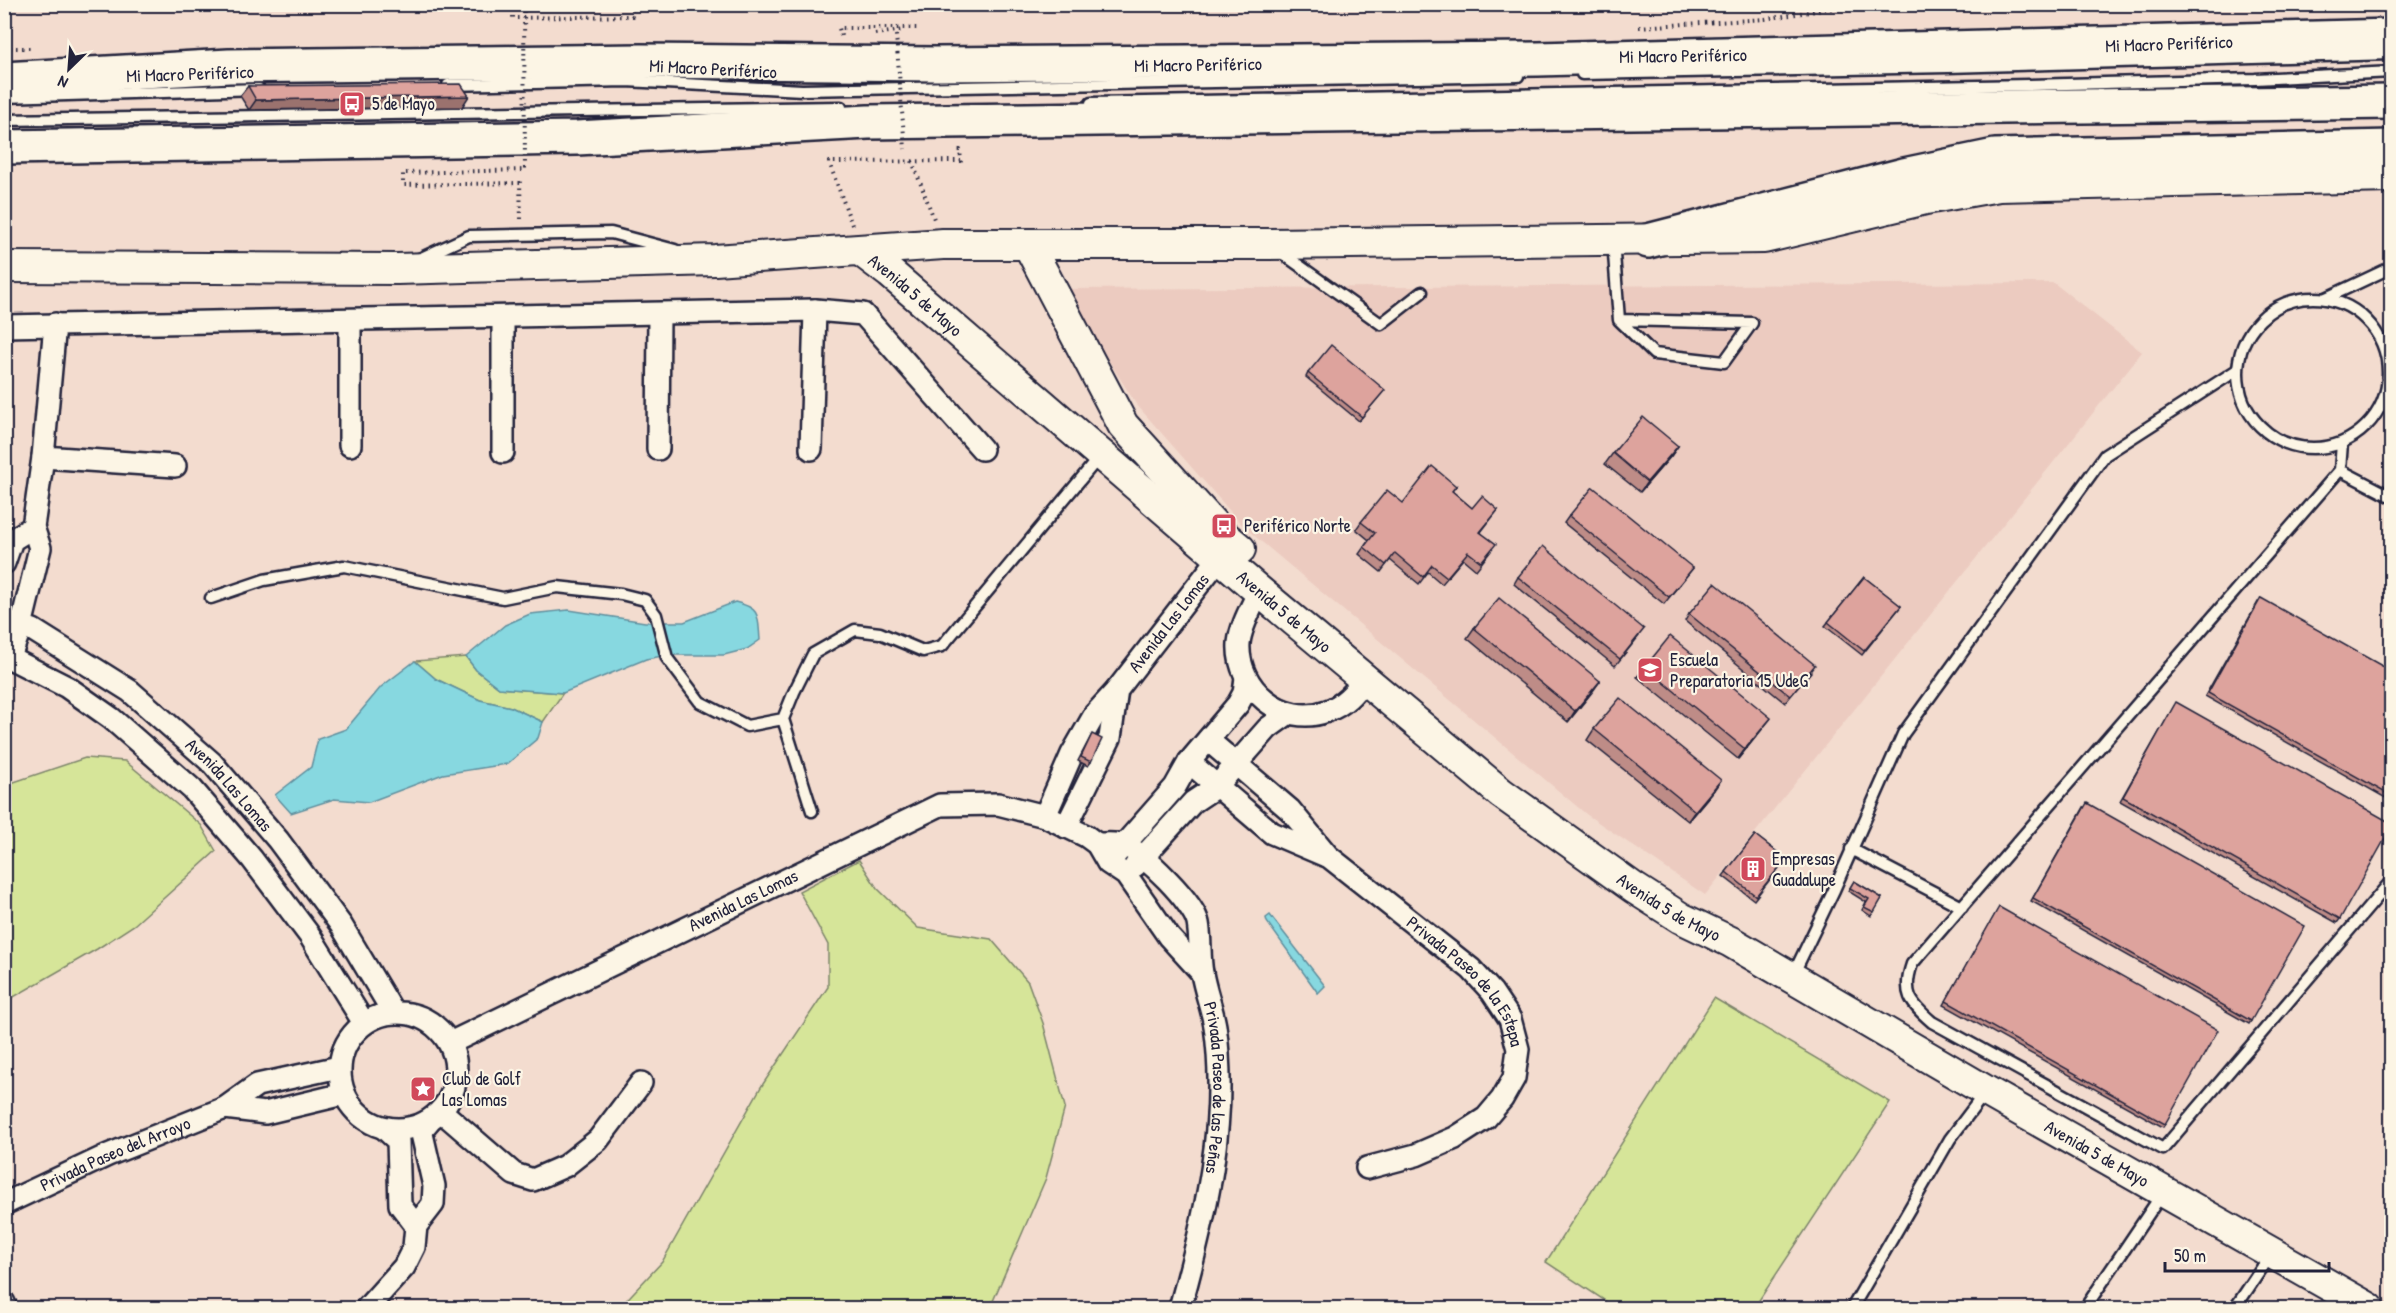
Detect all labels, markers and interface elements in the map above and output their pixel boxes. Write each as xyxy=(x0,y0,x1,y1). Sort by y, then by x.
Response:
street label: Mi Macro Periférico xyxy=(2105,29,2233,58)
north arrow xyxy=(39,39,99,99)
street label: Mi Macro Periférico xyxy=(1619,42,1747,69)
street label: Mi Macro Periférico xyxy=(1134,51,1262,78)
street label: Mi Macro Periférico xyxy=(649,53,777,84)
street label: Mi Macro Periférico xyxy=(126,59,254,88)
text: N xyxy=(54,71,71,94)
bus stop icon: 5 de Mayo xyxy=(337,89,367,119)
place label: 5 de Mayo xyxy=(372,91,435,116)
street label: Avenida 5 de Mayo xyxy=(863,248,968,342)
bus stop icon: Periférico Norte xyxy=(1209,511,1239,541)
place label: Periférico Norte xyxy=(1244,513,1351,538)
street label: Avenida 5 de Mayo xyxy=(1232,564,1337,658)
street label: Avenida Las Lomas xyxy=(1122,568,1215,677)
place label: Escuela Preparatoria 15 UdeG xyxy=(1670,647,1808,693)
school or university icon: Escuela Preparatoria 15 UdeG xyxy=(1635,655,1665,685)
street label: Avenida Las Lomas xyxy=(180,732,278,837)
place label: Empresas Guadalupe xyxy=(1772,846,1836,892)
building icon: Empresas Guadalupe xyxy=(1738,854,1768,884)
street label: Avenida Las Lomas xyxy=(684,863,802,937)
street label: Avenida 5 de Mayo xyxy=(1612,867,1725,947)
street label: Privada Paseo de la Estepa xyxy=(1401,910,1530,1049)
street label: Privada Paseo de las Peñas xyxy=(1198,999,1232,1176)
place label: Club de Golf Las Lomas xyxy=(442,1066,521,1112)
place icon: Club de Golf Las Lomas xyxy=(408,1074,438,1104)
street label: Privada Paseo del Arroyo xyxy=(36,1110,194,1197)
street label: Avenida 5 de Mayo xyxy=(2040,1114,2154,1193)
scale bar xyxy=(2165,1235,2328,1273)
text: 50 m xyxy=(2174,1243,2206,1268)

